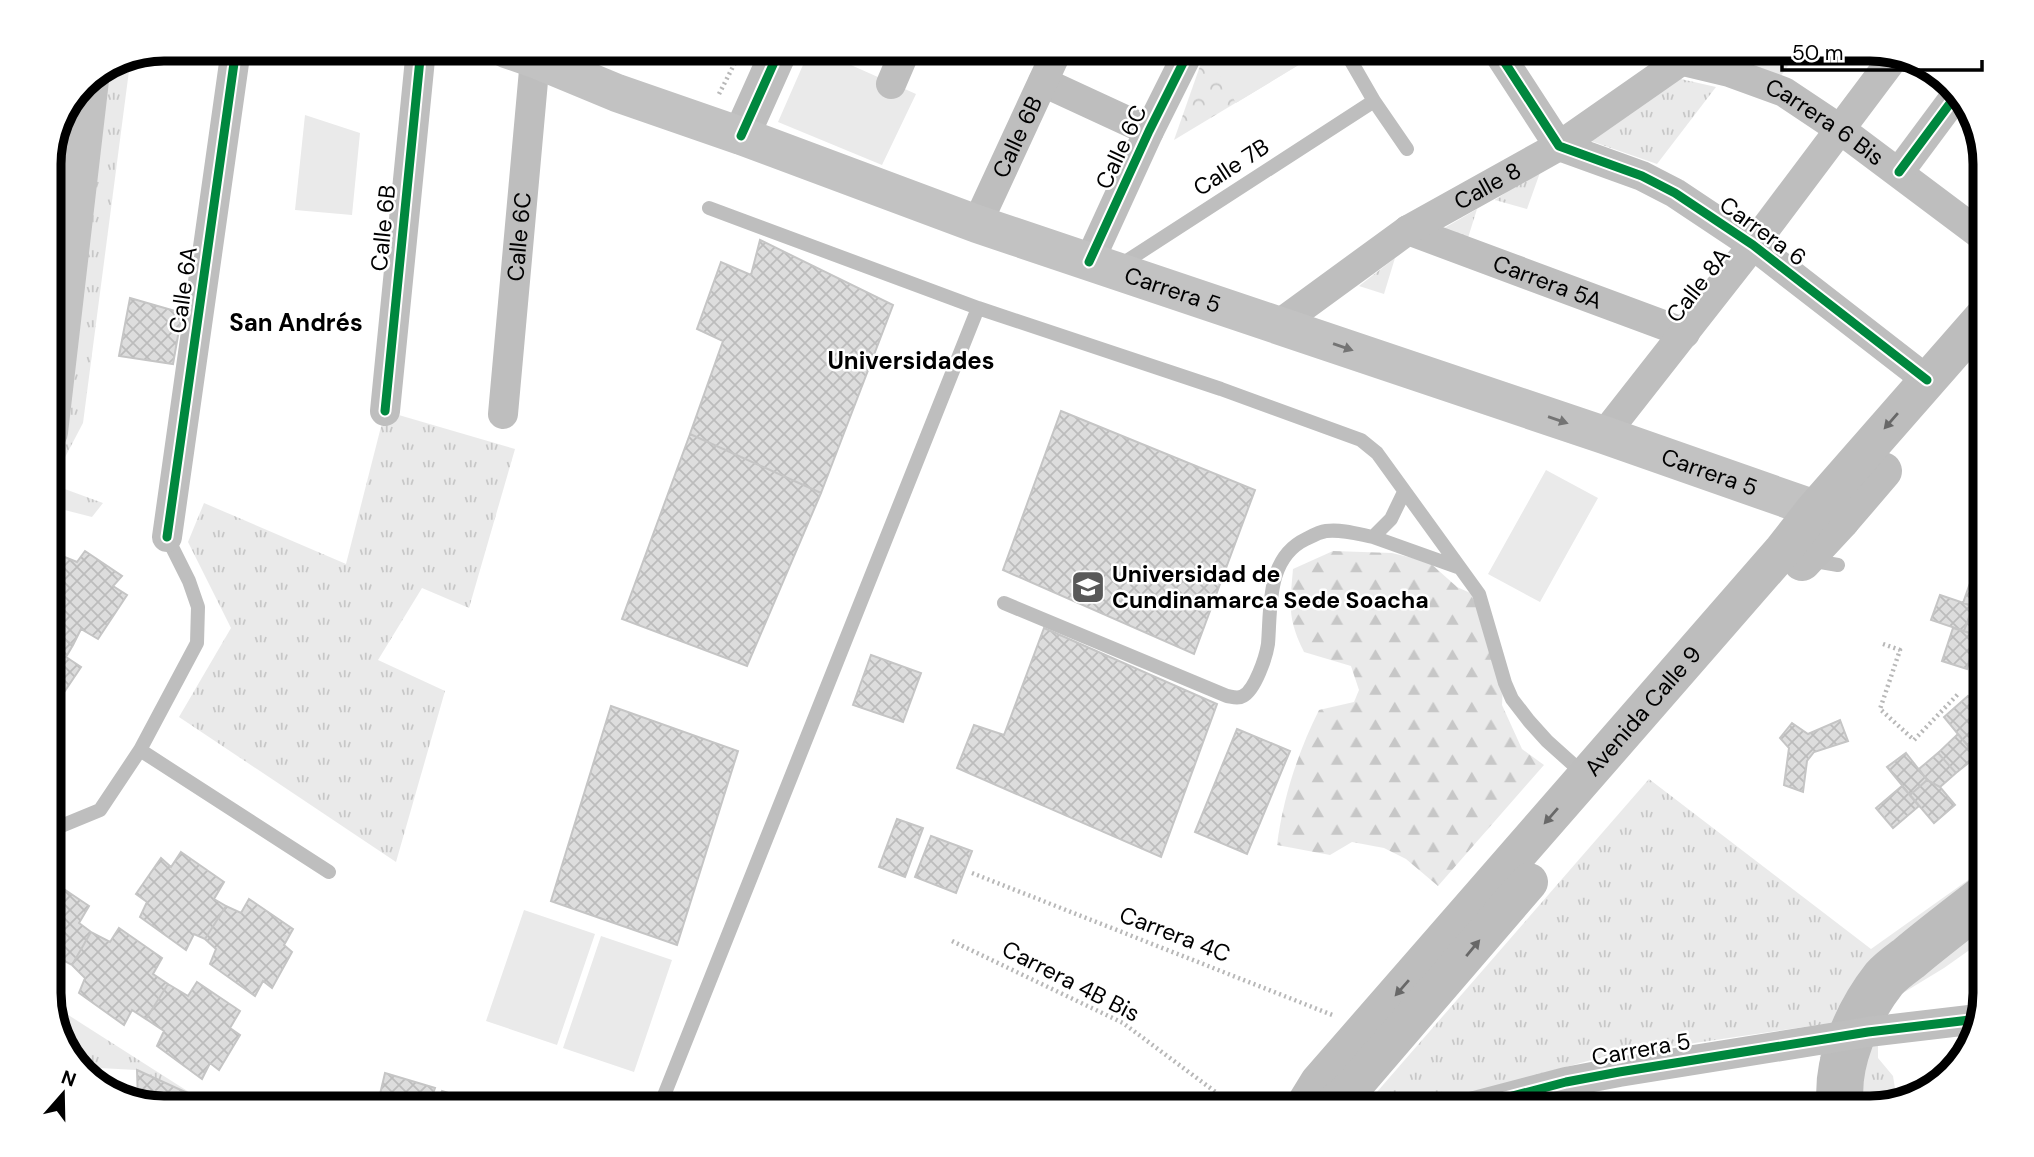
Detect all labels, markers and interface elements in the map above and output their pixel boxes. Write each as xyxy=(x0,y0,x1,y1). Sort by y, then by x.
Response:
scale bar xyxy=(1782,28,1982,72)
text: 50 m xyxy=(1792,39,1843,67)
street label: Carrera 6 Bis xyxy=(1761,72,1890,172)
street label: Calle 6B xyxy=(985,91,1049,183)
street label: Calle 6C xyxy=(1089,100,1153,194)
street label: Calle 7B xyxy=(1187,131,1275,203)
street label: Calle 8 xyxy=(1449,155,1526,216)
street label: Calle 6B xyxy=(364,183,402,273)
street label: Carrera 6 xyxy=(1714,189,1812,273)
street label: Calle 6C xyxy=(500,191,538,283)
street label: Calle 8A xyxy=(1659,241,1737,329)
street label: Calle 6A xyxy=(162,245,204,335)
street label: Carrera 5A xyxy=(1489,248,1606,316)
street label: Carrera 5 xyxy=(1121,260,1225,320)
district label: San Andrés xyxy=(229,307,363,338)
one-way arrow xyxy=(1333,342,1354,353)
district label: Universidades xyxy=(827,345,995,376)
one-way arrow xyxy=(1883,412,1899,430)
one-way arrow xyxy=(1548,415,1569,426)
street label: Carrera 5 xyxy=(1657,441,1762,503)
place label: Universidad de Cundinamarca Sede Soacha xyxy=(1112,559,1429,615)
school or university icon: Universidad de Cundinamarca Sede Soacha xyxy=(1069,568,1107,606)
street label: Avenida Calle 9 xyxy=(1578,639,1708,782)
one-way arrow xyxy=(1543,807,1559,825)
street label: Carrera 4C xyxy=(1115,899,1235,969)
street label: Carrera 4B Bis xyxy=(997,933,1145,1029)
one-way arrow xyxy=(1465,940,1480,957)
one-way arrow xyxy=(1394,979,1410,997)
street label: Carrera 5 xyxy=(1589,1026,1693,1072)
north arrow xyxy=(28,1059,98,1129)
text: N xyxy=(58,1064,79,1093)

